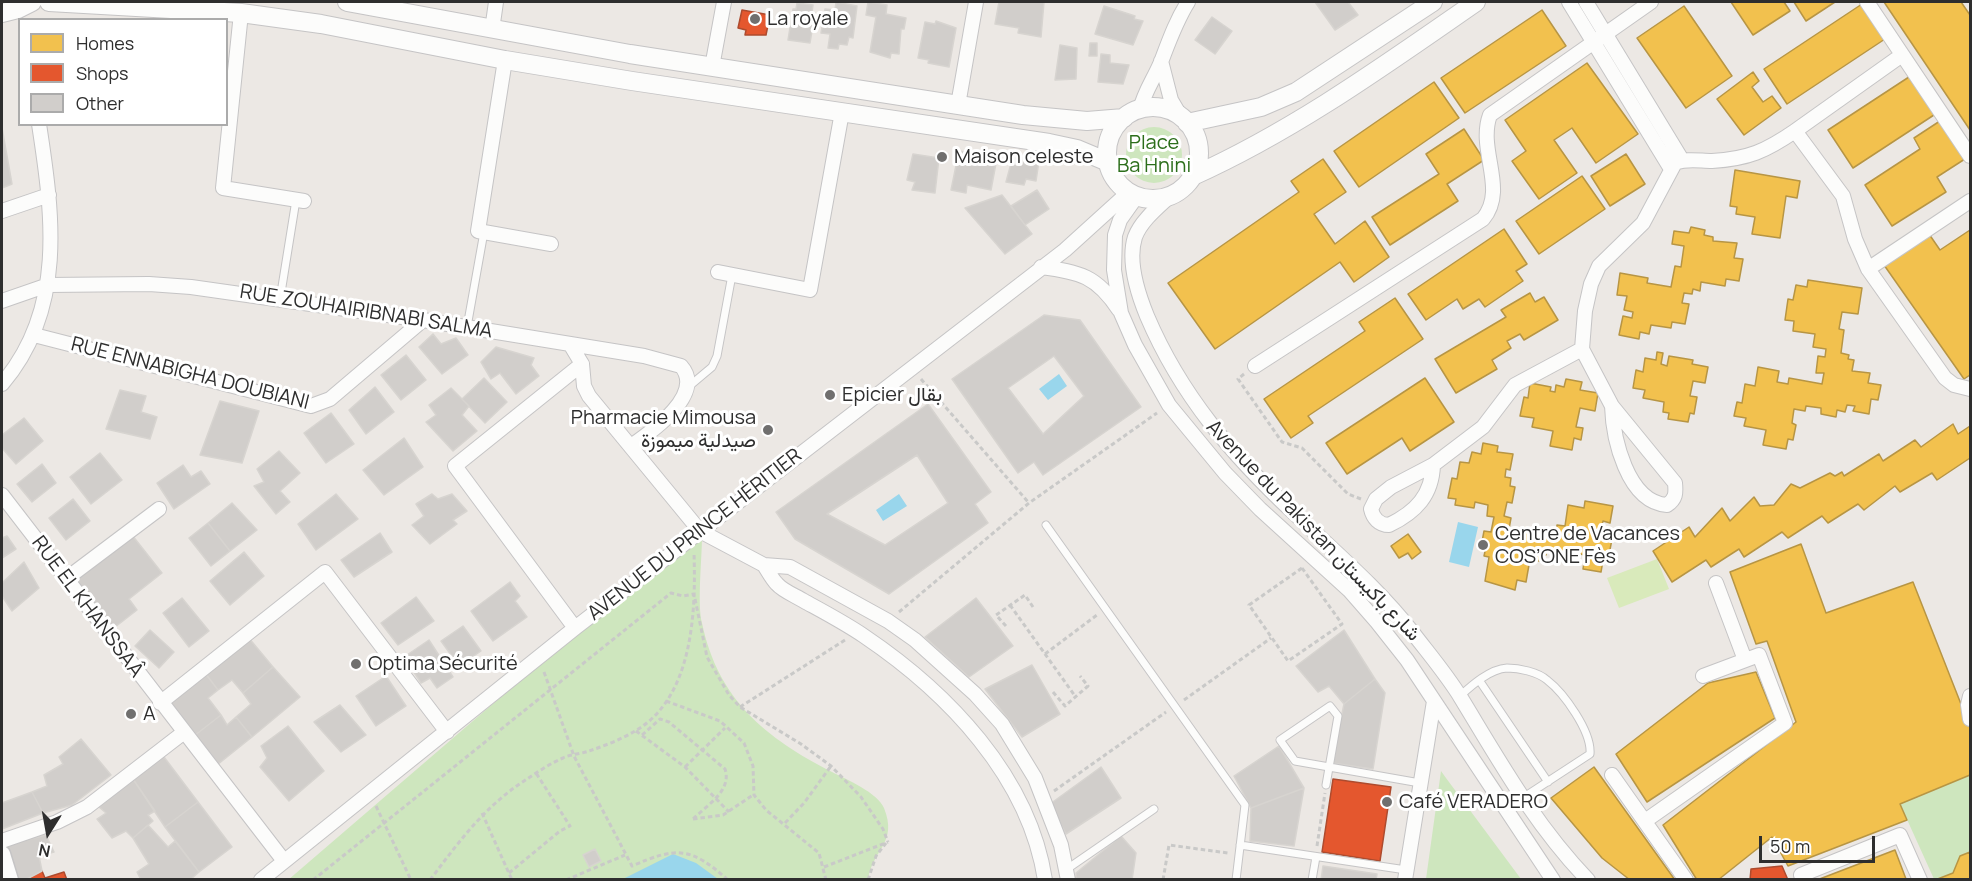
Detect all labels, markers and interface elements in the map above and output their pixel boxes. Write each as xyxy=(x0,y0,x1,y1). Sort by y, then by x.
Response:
place label: La royale xyxy=(767,7,848,31)
marker: La royale xyxy=(748,12,762,26)
legend xyxy=(18,18,228,126)
text: Homes xyxy=(76,31,134,55)
text: Shops xyxy=(76,61,128,85)
text: Other xyxy=(76,91,124,115)
park label: Place Ba Hnini xyxy=(1117,131,1191,178)
place label: Maison celeste xyxy=(954,145,1093,169)
marker: Maison celeste xyxy=(935,150,949,164)
street label: RUE ZOUHAIRIBNABI SALMA xyxy=(238,280,494,344)
street label: RUE ENNABIGHA DOUBIANI xyxy=(68,333,312,415)
place label: Epicier بقال xyxy=(842,383,942,407)
marker: Epicier بقال xyxy=(823,388,837,402)
place label: Pharmacie Mimousa صيدلية ميموزة xyxy=(571,406,756,453)
street label: Avenue du Pakistan شارع باكيستان xyxy=(1201,416,1425,646)
marker: Pharmacie Mimousa صيدلية ميموزة xyxy=(761,423,775,437)
street label: AVENUE DU PRINCE HÉRITIER xyxy=(583,444,807,626)
place label: Centre de Vacances COS’ONE Fès xyxy=(1495,522,1680,569)
street label: RUE EL KHANSSAÂ xyxy=(26,532,148,682)
marker: Centre de Vacances COS’ONE Fès xyxy=(1476,538,1490,552)
place label: Optima Sécurité xyxy=(368,652,518,676)
marker: Optima Sécurité xyxy=(349,657,363,671)
place label: A xyxy=(143,702,156,726)
marker: A xyxy=(124,707,138,721)
place label: Café VERADERO xyxy=(1399,790,1548,814)
marker: Café VERADERO xyxy=(1380,795,1394,809)
north arrow xyxy=(18,803,78,863)
scale bar xyxy=(1762,824,1878,862)
text: 50 m xyxy=(1770,834,1810,858)
text: N xyxy=(37,839,52,863)

